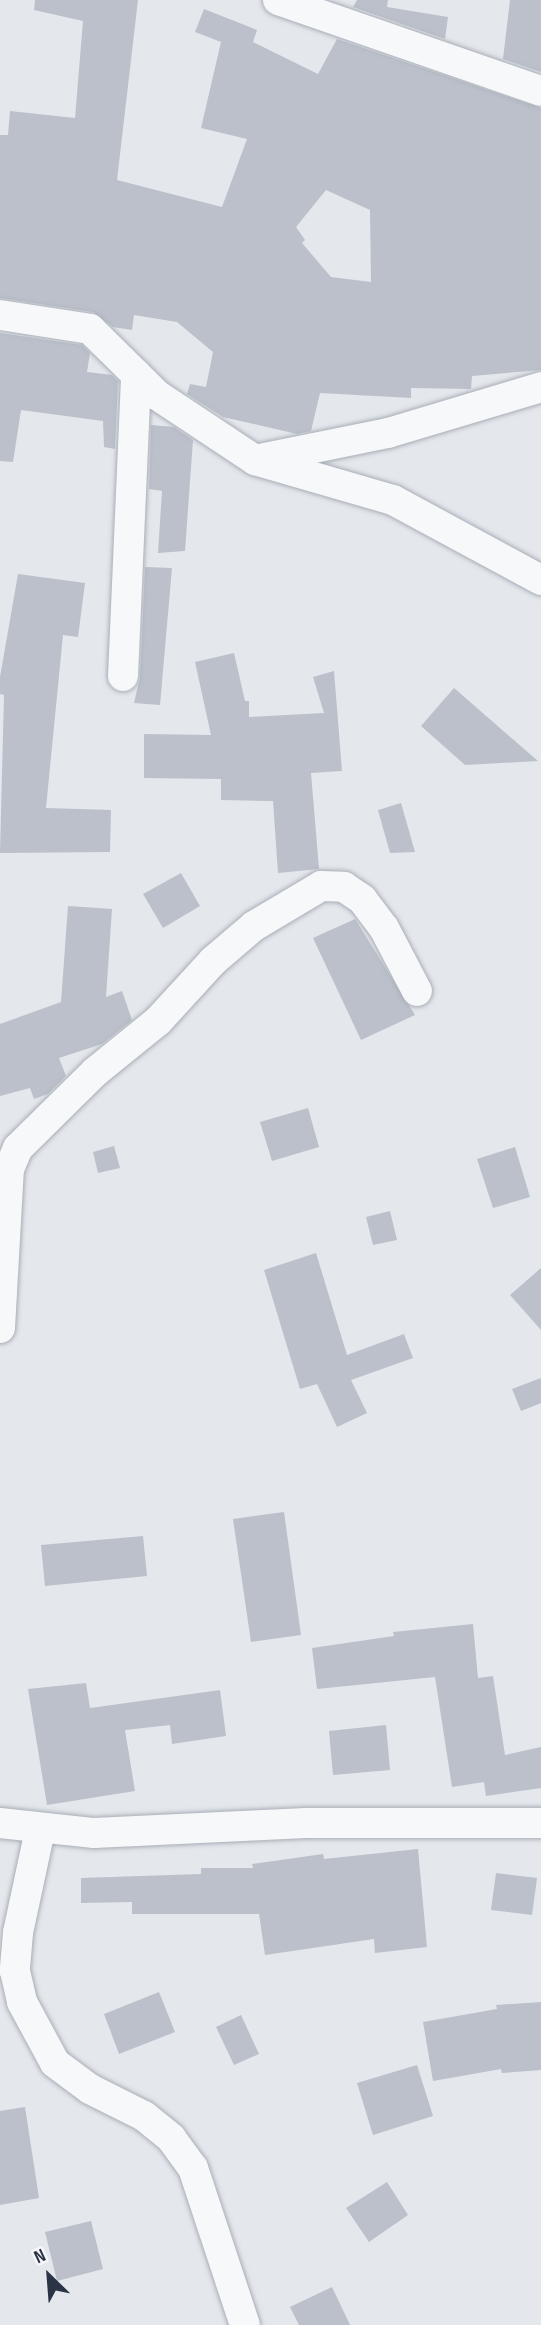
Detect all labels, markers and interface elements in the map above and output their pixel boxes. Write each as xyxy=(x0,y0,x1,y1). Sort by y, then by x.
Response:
north arrow xyxy=(14,2241,84,2311)
text: N xyxy=(30,2244,49,2269)

